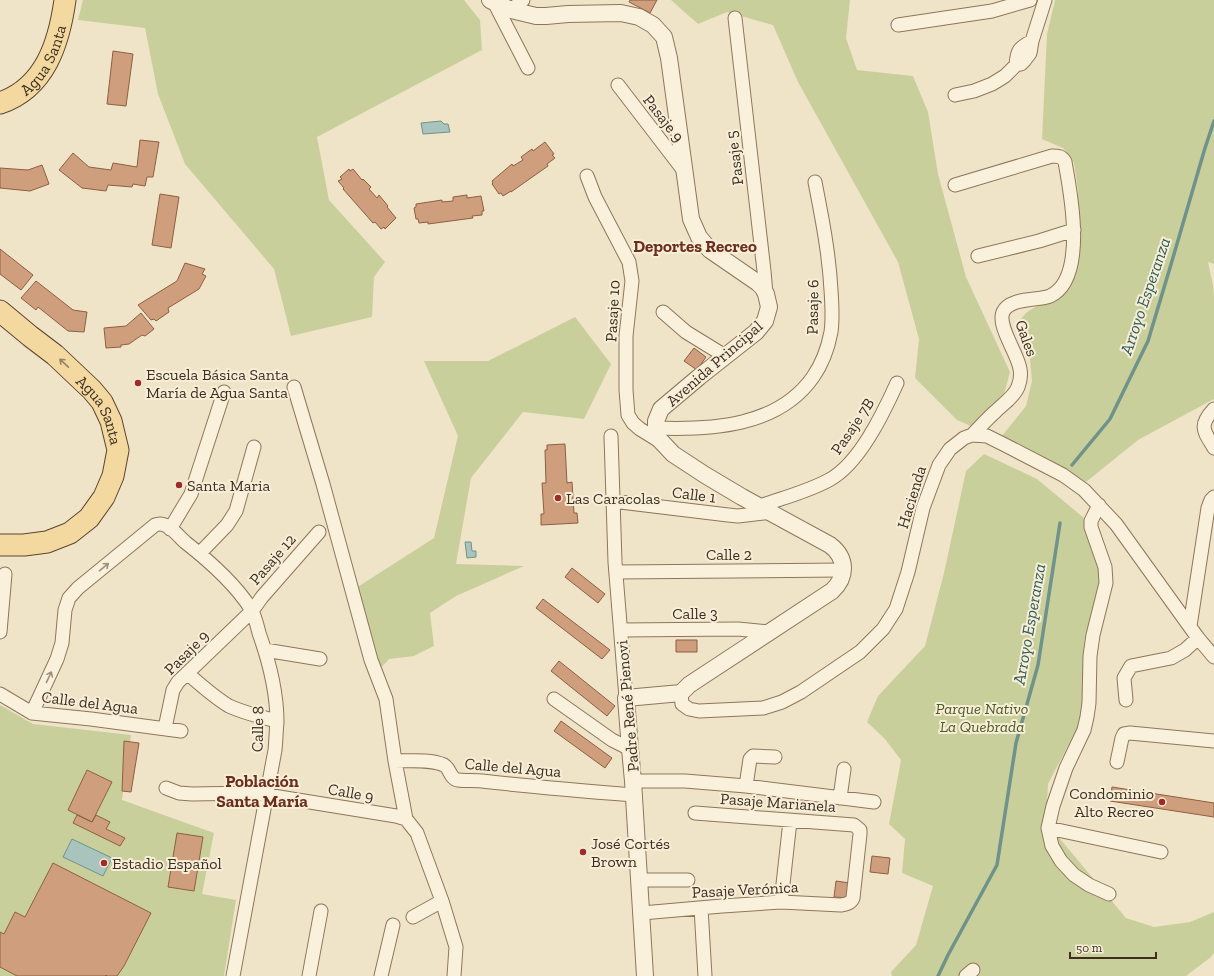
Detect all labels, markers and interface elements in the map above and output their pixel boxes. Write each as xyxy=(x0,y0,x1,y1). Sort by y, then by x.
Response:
street label: Agua Santa xyxy=(16,23,70,99)
street label: Pasaje 9 xyxy=(639,91,688,146)
street label: Pasaje 5 xyxy=(722,130,747,186)
water label: Arroyo Esperanza xyxy=(1115,235,1174,358)
district label: Deportes Recreo xyxy=(633,236,757,256)
street label: Pasaje 6 xyxy=(803,279,822,335)
street label: Pasaje 10 xyxy=(601,280,624,343)
street label: Avenida Principal xyxy=(662,317,766,410)
street label: Gales xyxy=(1011,317,1042,359)
one-way arrow xyxy=(59,358,69,368)
place label: Escuela Básica Santa María de Agua Santa xyxy=(146,365,289,402)
street label: Agua Santa xyxy=(72,371,125,447)
marker: Escuela Básica Santa María de Agua Santa xyxy=(133,378,143,388)
street label: Pasaje 7B xyxy=(827,394,878,458)
street label: Hacienda xyxy=(893,463,930,531)
place label: Santa Maria xyxy=(187,476,271,495)
marker: Santa Maria xyxy=(174,480,184,490)
street label: Calle 1 xyxy=(671,482,717,507)
place label: Las Caracolas xyxy=(566,489,660,508)
marker: Las Caracolas xyxy=(553,493,563,503)
street label: Pasaje 12 xyxy=(245,530,300,589)
street label: Calle 2 xyxy=(706,545,752,564)
one-way arrow xyxy=(99,562,110,571)
water label: Arroyo Esperanza xyxy=(1008,562,1049,687)
street label: Calle 3 xyxy=(672,604,718,623)
street label: Pasaje 9 xyxy=(160,626,213,679)
street label: Padre René Pienovi xyxy=(612,639,643,772)
one-way arrow xyxy=(46,672,53,684)
street label: Calle del Agua xyxy=(41,687,140,718)
park label: Parque Nativo La Quebrada xyxy=(936,699,1029,736)
street label: Calle 8 xyxy=(248,706,267,752)
street label: Calle del Agua xyxy=(464,754,562,781)
district label: Población Santa María xyxy=(216,771,308,811)
street label: Calle 9 xyxy=(326,779,375,806)
place label: Condominio Alto Recreo xyxy=(1069,784,1154,821)
street label: Pasaje Marianela xyxy=(719,789,837,816)
marker: Condominio Alto Recreo xyxy=(1157,797,1167,807)
place label: José Cortés Brown xyxy=(591,834,670,871)
marker: José Cortés Brown xyxy=(578,847,588,857)
place label: Estadio Español xyxy=(112,854,222,873)
marker: Estadio Español xyxy=(99,858,109,868)
street label: Pasaje Verónica xyxy=(691,877,799,902)
scale bar xyxy=(1070,934,1156,960)
text: 50 m xyxy=(1076,941,1103,955)

